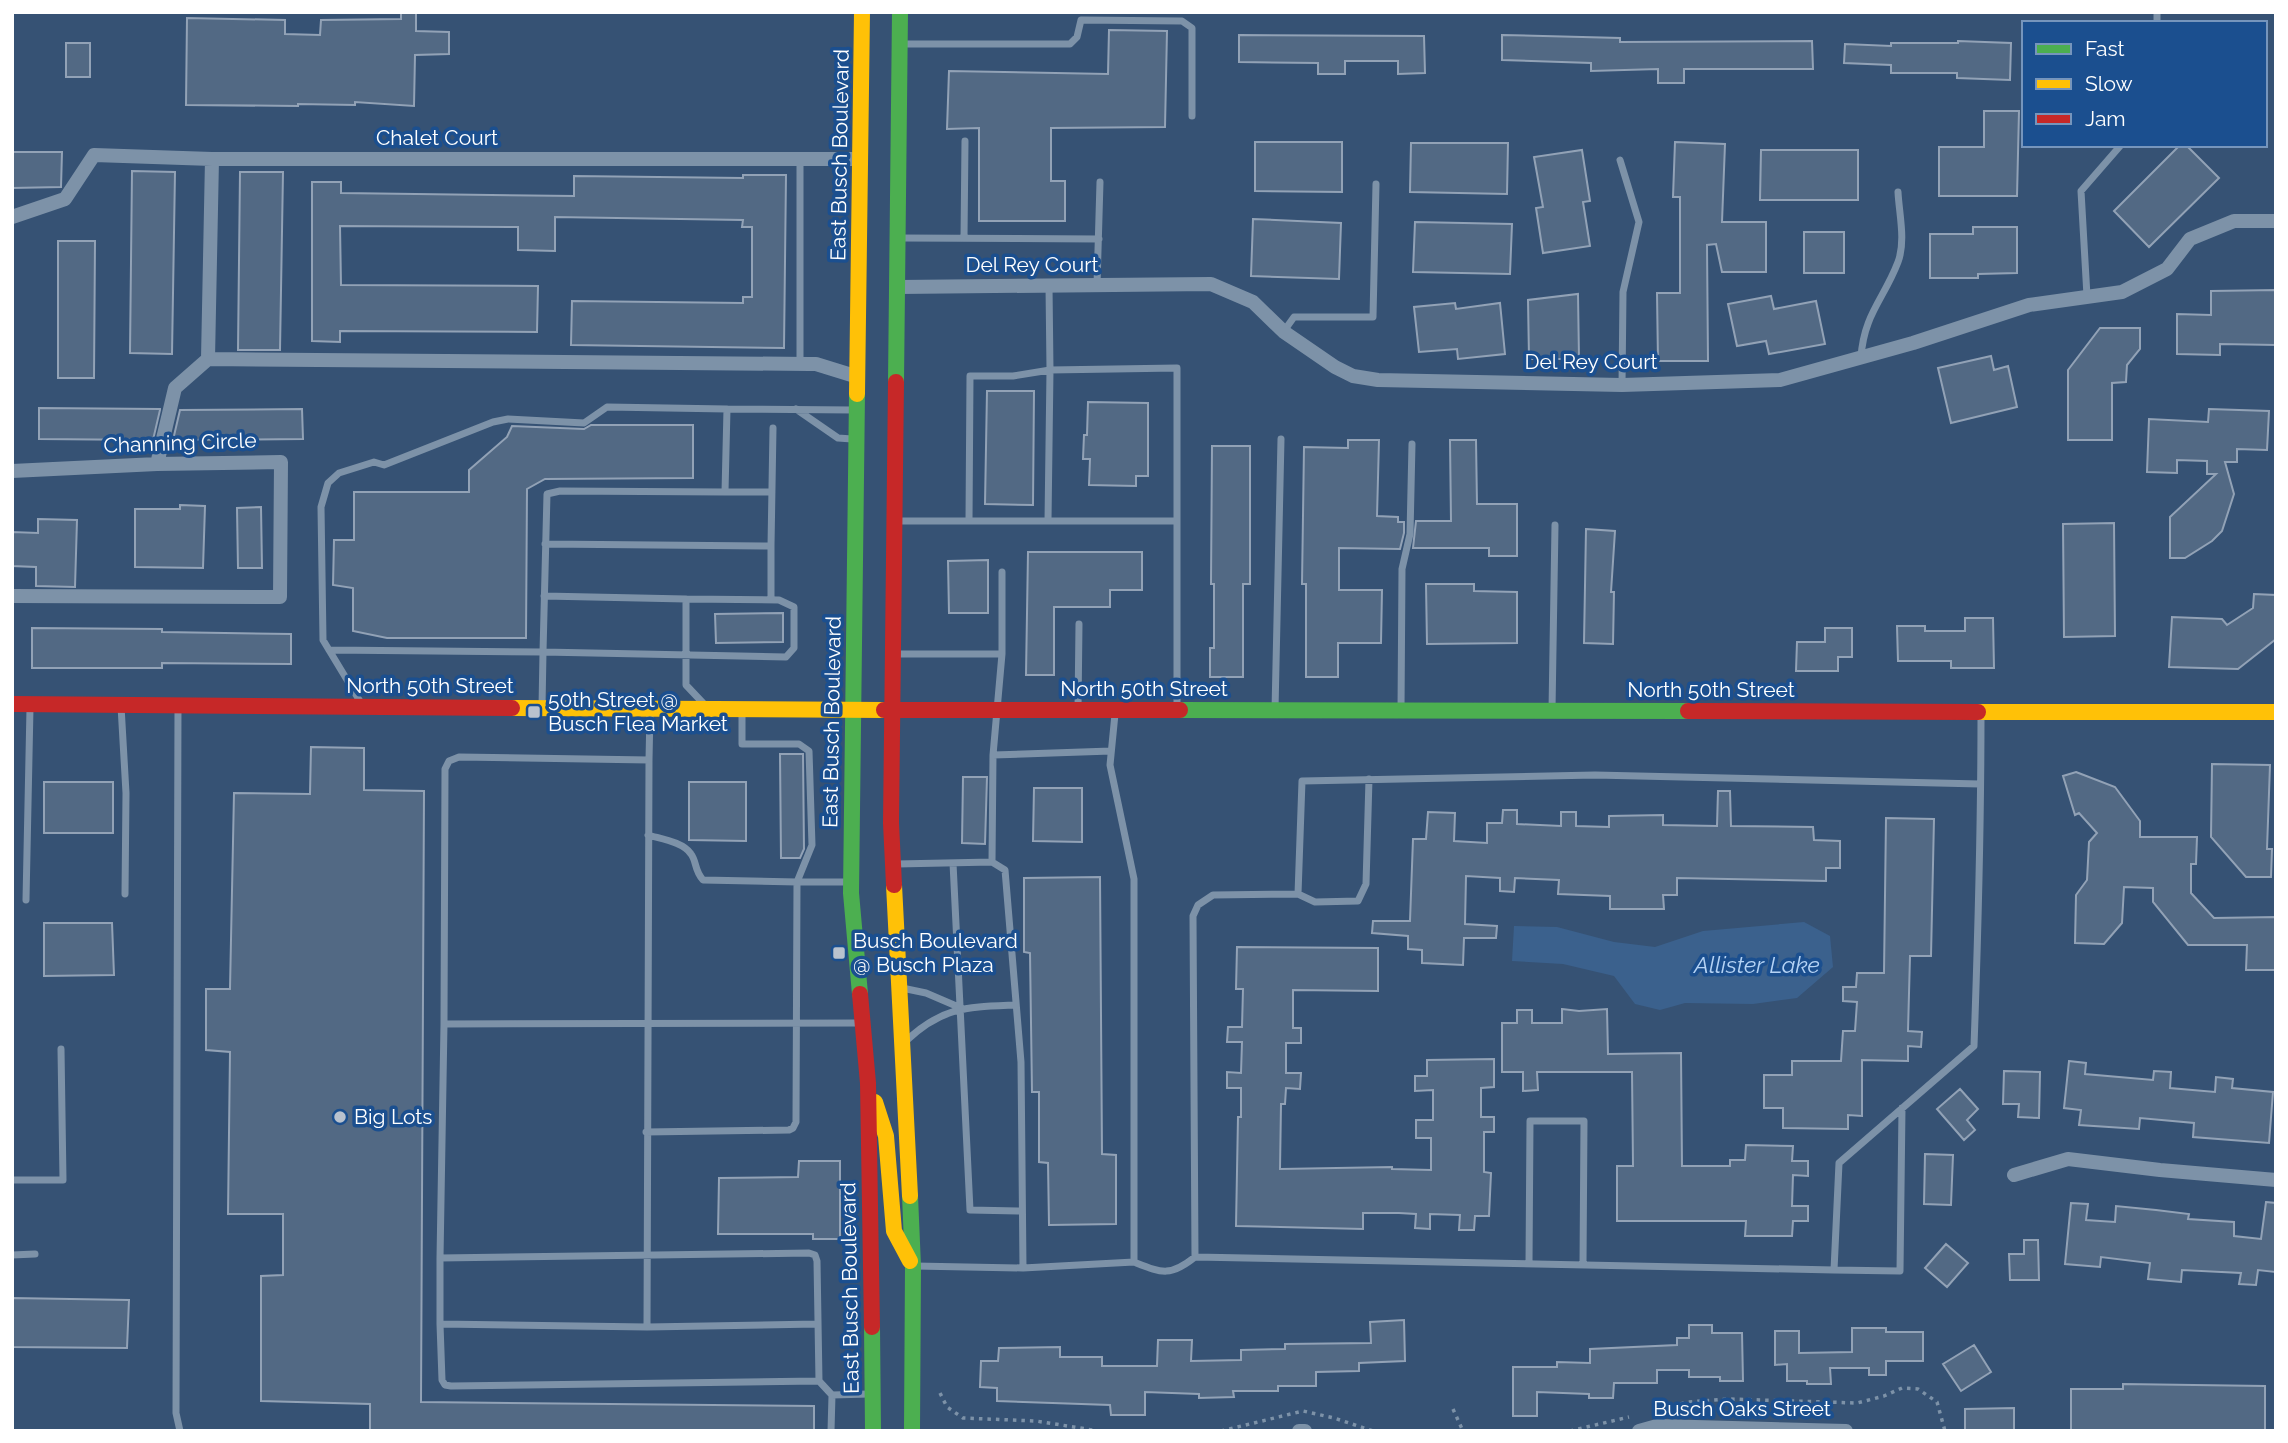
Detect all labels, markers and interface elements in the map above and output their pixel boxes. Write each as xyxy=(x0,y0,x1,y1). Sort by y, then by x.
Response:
legend xyxy=(2022,21,2267,147)
text: Fast xyxy=(2085,36,2125,61)
street label: East Busch Boulevard xyxy=(825,49,854,261)
text: Slow xyxy=(2085,71,2133,96)
text: Jam xyxy=(2085,106,2126,131)
street label: Chalet Court xyxy=(376,125,498,150)
street label: Del Rey Court xyxy=(965,252,1099,277)
street label: Del Rey Court xyxy=(1524,349,1658,374)
street label: Channing Circle xyxy=(103,427,257,458)
street label: East Busch Boulevard xyxy=(817,616,846,828)
street label: North 50th Street xyxy=(346,673,514,698)
street label: North 50th Street xyxy=(1060,676,1228,701)
street label: North 50th Street xyxy=(1627,677,1795,702)
place label: 50th Street @ Busch Flea Market xyxy=(548,687,728,736)
marker: 50th Street @ Busch Flea Market xyxy=(526,704,542,720)
place label: Busch Boulevard @ Busch Plaza xyxy=(853,928,1018,977)
marker: Busch Boulevard @ Busch Plaza xyxy=(831,945,847,961)
water label: Allister Lake xyxy=(1692,951,1820,978)
place label: Big Lots xyxy=(354,1104,432,1129)
marker: Big Lots xyxy=(332,1109,348,1125)
street label: East Busch Boulevard xyxy=(835,1182,864,1394)
street label: Busch Oaks Street xyxy=(1653,1396,1831,1421)

